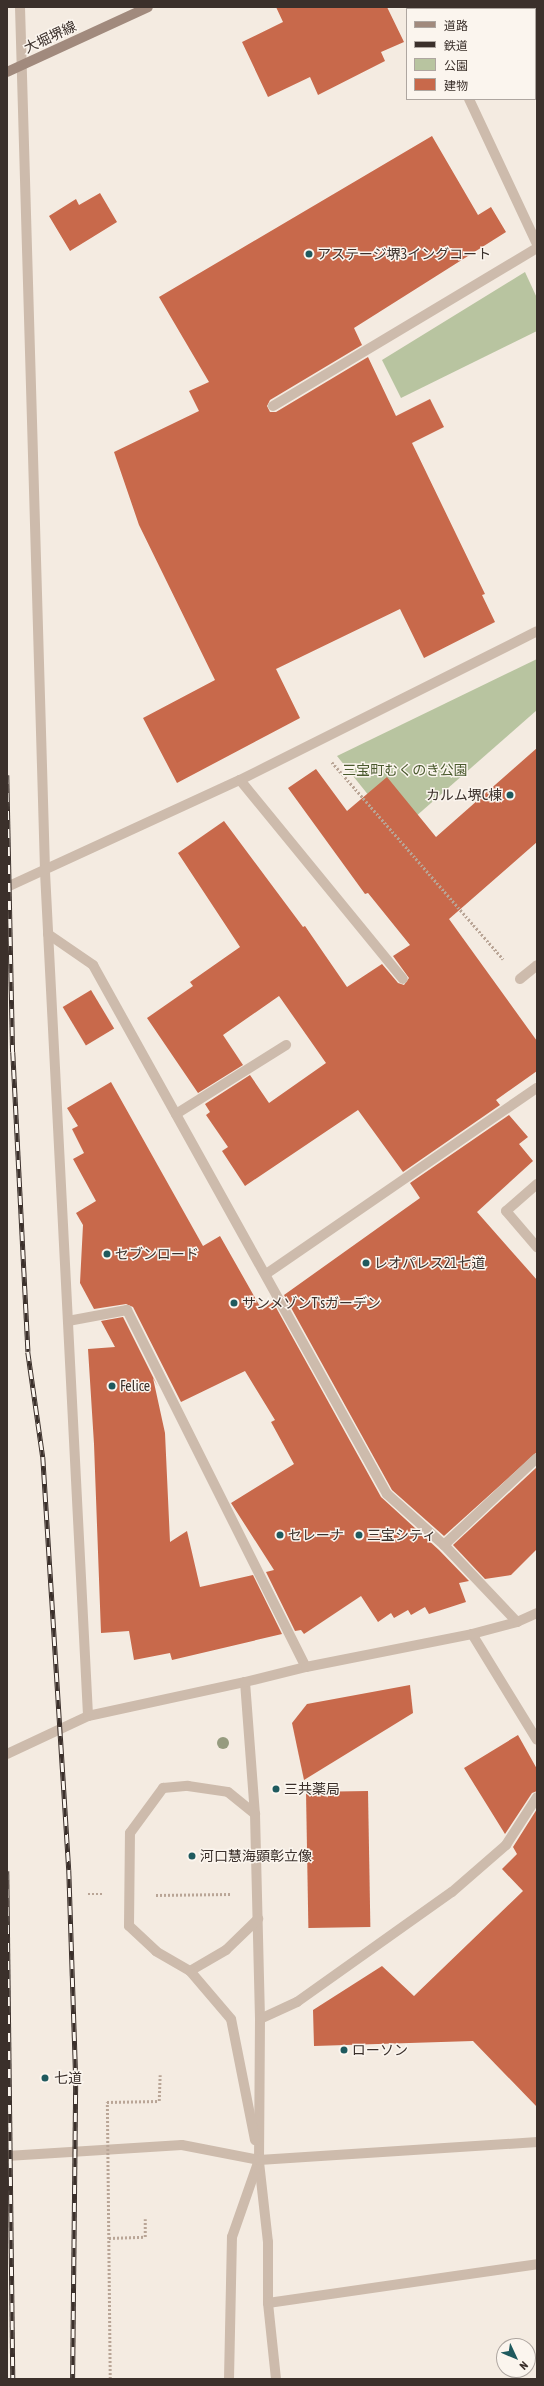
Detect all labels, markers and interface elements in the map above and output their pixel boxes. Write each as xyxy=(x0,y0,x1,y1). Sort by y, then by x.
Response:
legend xyxy=(406,8,536,100)
street label: 大堀堺線 xyxy=(21,18,79,56)
text: 道路 xyxy=(444,19,468,33)
text: 鉄道 xyxy=(444,39,468,53)
text: 公園 xyxy=(444,59,468,73)
text: 建物 xyxy=(444,79,468,93)
place label: アステージ堺3イングコート xyxy=(317,246,492,262)
marker: アステージ堺3イングコート xyxy=(304,249,314,259)
park label: 三宝町むくのき公園 xyxy=(342,762,468,778)
place label: カルム堺C棟 xyxy=(426,787,502,803)
marker: カルム堺C棟 xyxy=(505,790,515,800)
place label: セブンロード xyxy=(115,1246,199,1262)
marker: セブンロード xyxy=(102,1249,112,1259)
place label: レオパレス21七道 xyxy=(374,1255,485,1271)
marker: レオパレス21七道 xyxy=(361,1258,371,1268)
place label: サンメゾンT'sガーデン xyxy=(242,1295,382,1311)
marker: サンメゾンT'sガーデン xyxy=(229,1298,239,1308)
place label: Felice xyxy=(120,1378,150,1394)
marker: Felice xyxy=(107,1381,117,1391)
place label: セレーナ xyxy=(288,1527,344,1543)
place label: 三宝シティ xyxy=(367,1527,437,1543)
marker: セレーナ xyxy=(275,1530,285,1540)
marker: 三宝シティ xyxy=(354,1530,364,1540)
place label: 三共薬局 xyxy=(284,1781,340,1797)
marker: 三共薬局 xyxy=(271,1784,281,1794)
place label: 河口慧海顕彰立像 xyxy=(200,1848,312,1864)
marker: 河口慧海顕彰立像 xyxy=(187,1851,197,1861)
place label: ローソン xyxy=(352,2042,408,2058)
marker: ローソン xyxy=(339,2045,349,2055)
place label: 七道 xyxy=(54,2070,82,2086)
marker: 七道 xyxy=(39,2072,51,2084)
north arrow xyxy=(496,2338,536,2378)
text: N xyxy=(517,2359,530,2372)

